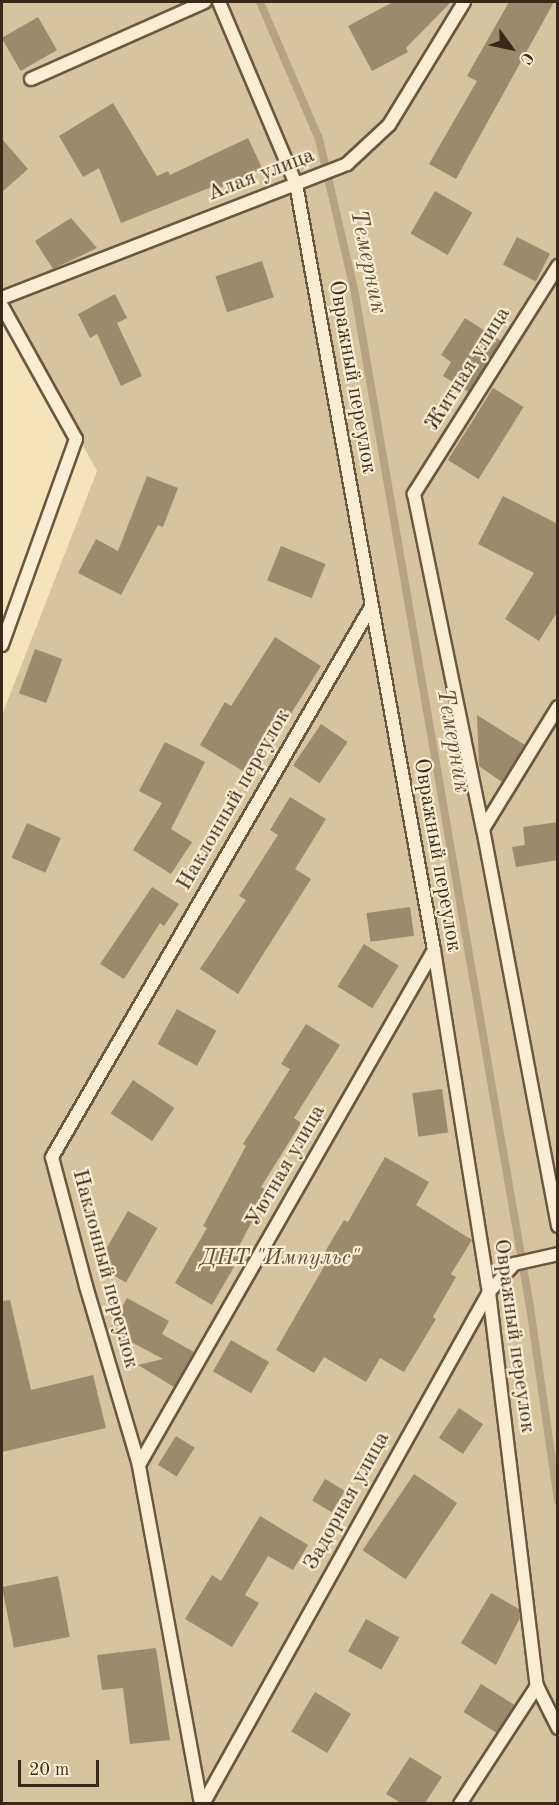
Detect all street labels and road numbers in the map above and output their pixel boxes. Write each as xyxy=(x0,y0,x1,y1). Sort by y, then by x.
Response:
street label: Алая улица xyxy=(204,142,318,208)
street label: Овражный переулок xyxy=(322,278,382,476)
street label: Житная улица xyxy=(419,302,517,436)
street label: Наклонный переулок xyxy=(171,705,297,895)
street label: Овражный переулок xyxy=(407,756,467,954)
street label: Уютная улица xyxy=(240,1100,332,1232)
street label: Наклонный переулок xyxy=(66,1167,144,1371)
street label: Овражный переулок xyxy=(487,1237,541,1435)
street label: Задорная улица xyxy=(298,1427,396,1575)

